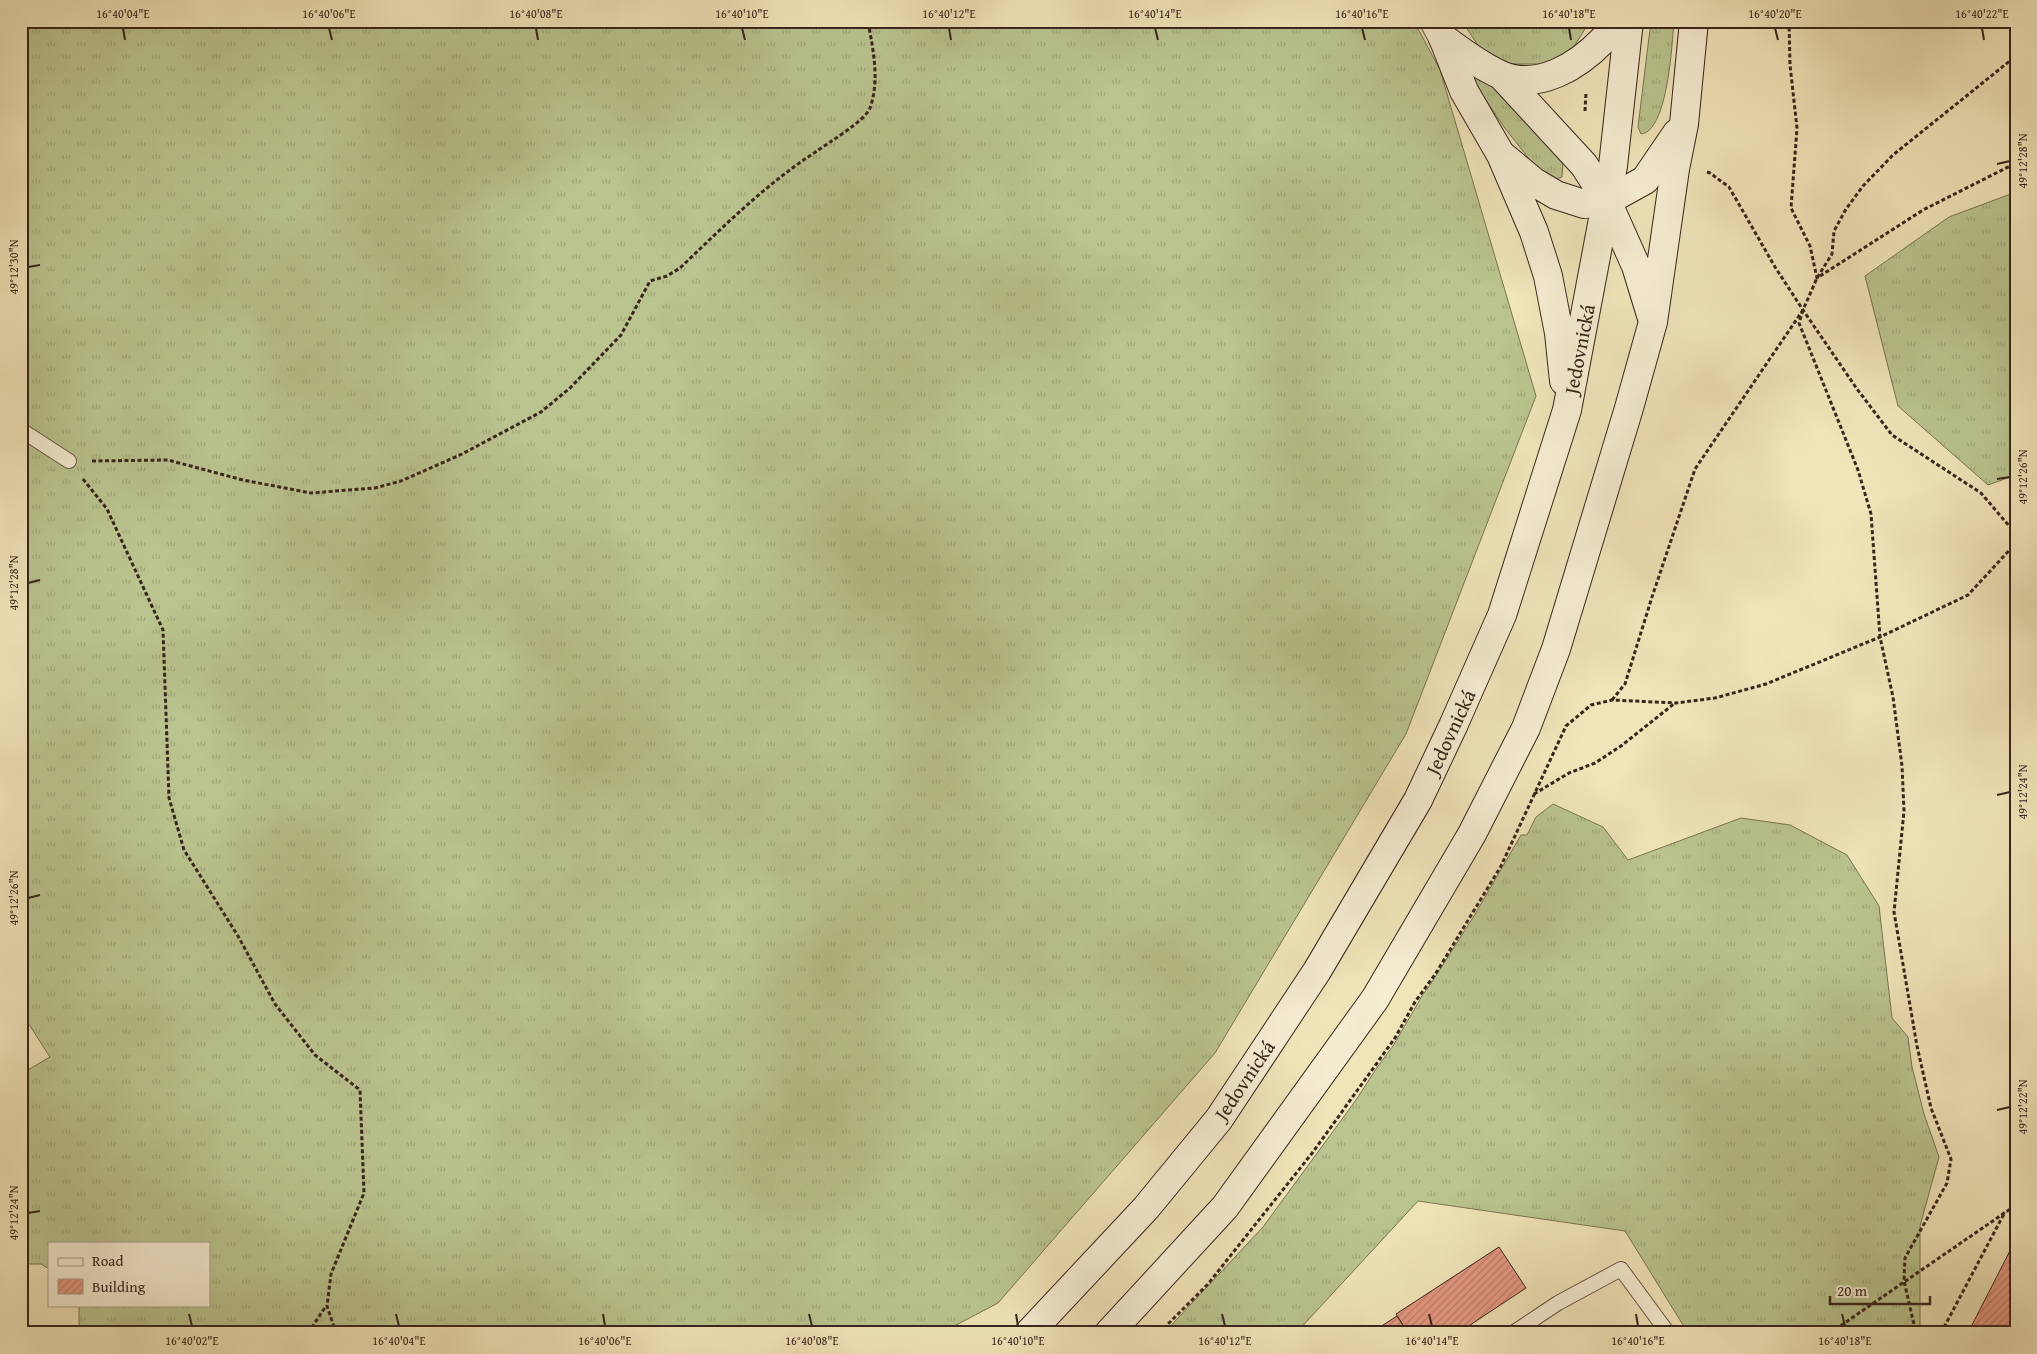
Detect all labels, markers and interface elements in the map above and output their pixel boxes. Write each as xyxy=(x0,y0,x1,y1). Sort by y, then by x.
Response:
text: 16°40'04"E xyxy=(96,5,150,22)
text: 16°40'06"E xyxy=(302,5,356,22)
text: 16°40'08"E xyxy=(509,5,563,22)
text: 16°40'10"E xyxy=(715,5,769,22)
text: 16°40'12"E xyxy=(922,5,976,22)
text: 16°40'14"E xyxy=(1128,5,1182,22)
text: 16°40'16"E xyxy=(1335,5,1389,22)
text: 16°40'18"E xyxy=(1542,5,1596,22)
text: 16°40'20"E xyxy=(1748,5,1802,22)
text: 16°40'22"E xyxy=(1955,5,2009,22)
text: 49°12'28"N xyxy=(2014,133,2031,189)
text: 49°12'30"N xyxy=(5,239,22,295)
street label: Jedovnická xyxy=(1555,301,1602,399)
text: 49°12'26"N xyxy=(2014,449,2031,505)
text: 49°12'28"N xyxy=(5,555,22,611)
street label: Jedovnická xyxy=(1416,684,1483,782)
text: 49°12'24"N xyxy=(2014,764,2031,820)
text: 49°12'26"N xyxy=(5,870,22,926)
street label: Jedovnická xyxy=(1205,1034,1282,1128)
text: 49°12'22"N xyxy=(2014,1079,2031,1135)
text: 49°12'24"N xyxy=(5,1185,22,1241)
legend xyxy=(48,1242,210,1306)
text: Road xyxy=(92,1250,123,1271)
scale bar xyxy=(1830,1274,1930,1306)
text: Building xyxy=(92,1276,146,1297)
text: 20 m xyxy=(1837,1280,1868,1301)
text: 16°40'02"E xyxy=(165,1332,219,1349)
text: 16°40'04"E xyxy=(372,1332,426,1349)
text: 16°40'06"E xyxy=(578,1332,632,1349)
text: 16°40'08"E xyxy=(785,1332,839,1349)
text: 16°40'10"E xyxy=(991,1332,1045,1349)
text: 16°40'12"E xyxy=(1198,1332,1252,1349)
text: 16°40'14"E xyxy=(1405,1332,1459,1349)
text: 16°40'16"E xyxy=(1611,1332,1665,1349)
text: 16°40'18"E xyxy=(1818,1332,1872,1349)

